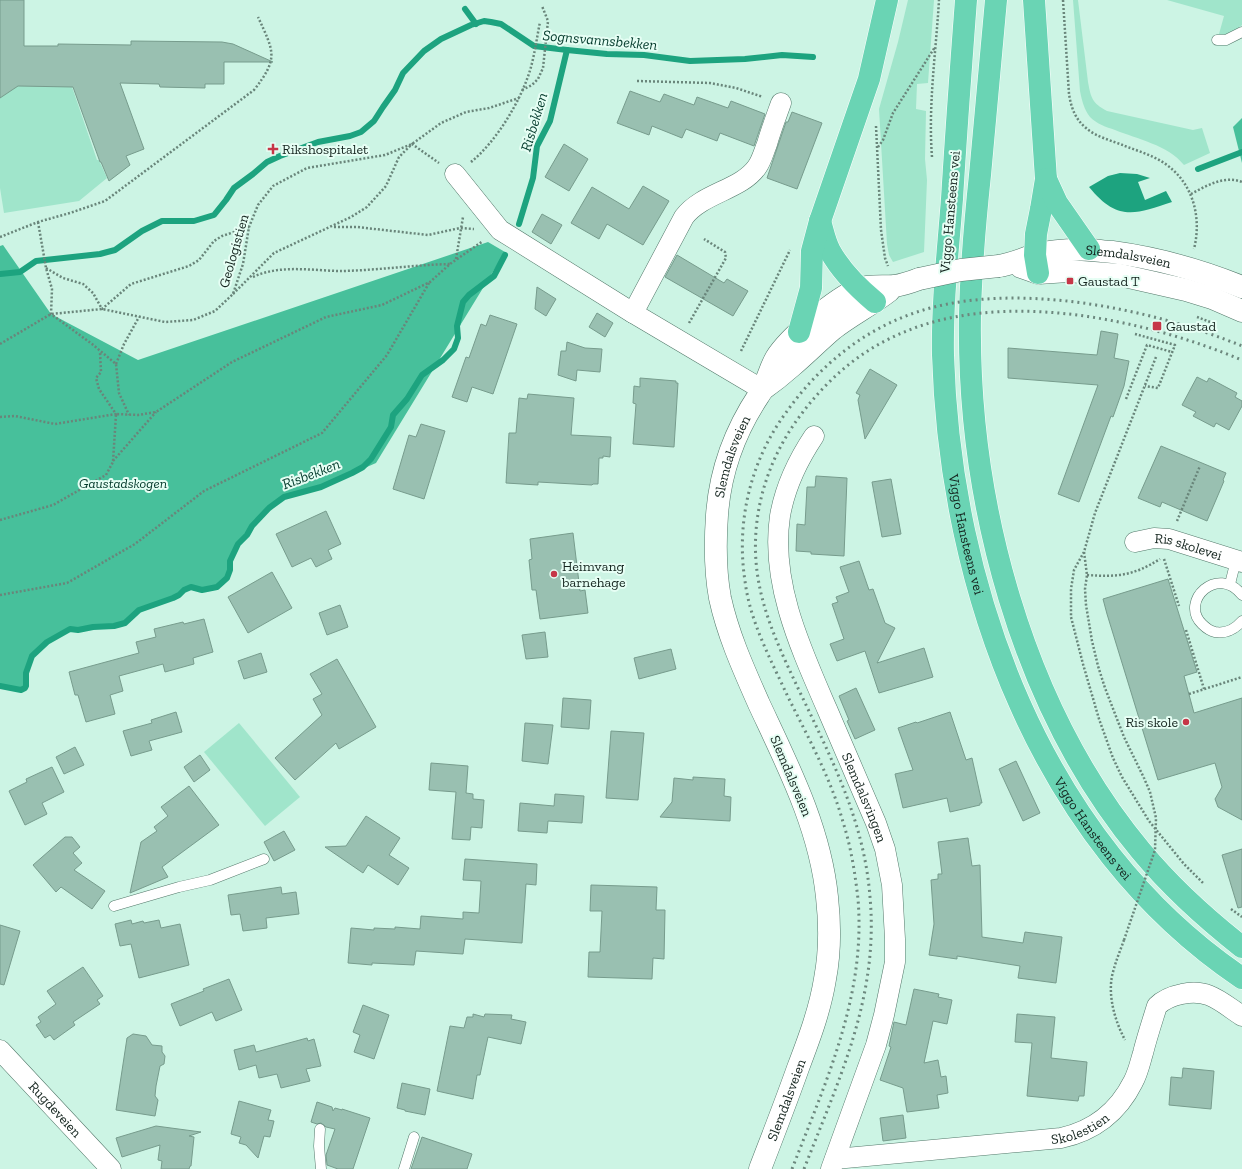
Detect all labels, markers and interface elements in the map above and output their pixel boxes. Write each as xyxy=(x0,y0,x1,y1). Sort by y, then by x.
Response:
water label: Sognsvannsbekken xyxy=(542,26,658,54)
water label: Risbekken xyxy=(517,90,552,154)
place label: Rikshospitalet xyxy=(282,141,369,158)
marker: Rikshospitalet xyxy=(267,143,279,155)
street label: Viggo Hansteens vei xyxy=(936,150,964,275)
street label: Geologistien xyxy=(215,212,253,290)
street label: Slemdalsveien xyxy=(1085,241,1173,272)
place label: Gaustad T xyxy=(1078,273,1140,290)
marker: Gaustad T xyxy=(1065,276,1075,286)
place label: Gaustad xyxy=(1166,318,1216,335)
marker: Gaustad xyxy=(1151,320,1163,332)
street label: Slemdalsveien xyxy=(710,412,754,499)
water label: Risbekken xyxy=(279,455,343,493)
street label: Viggo Hansteens vei xyxy=(945,472,988,596)
park label: Gaustadskogen xyxy=(79,475,167,492)
street label: Ris skolevei xyxy=(1154,530,1224,564)
place label: Heimvang barnehage xyxy=(561,558,626,591)
marker: Heimvang barnehage xyxy=(549,569,559,579)
place label: Ris skole xyxy=(1125,714,1178,731)
marker: Ris skole xyxy=(1181,717,1191,727)
street label: Slemdalsveien xyxy=(766,733,816,819)
street label: Slemdalsvingen xyxy=(838,750,891,845)
street label: Viggo Hansteens vei xyxy=(1050,773,1136,883)
street label: Slemdalsveien xyxy=(763,1056,809,1143)
street label: Rugdeveien xyxy=(25,1078,85,1141)
street label: Skolestien xyxy=(1050,1109,1113,1147)

